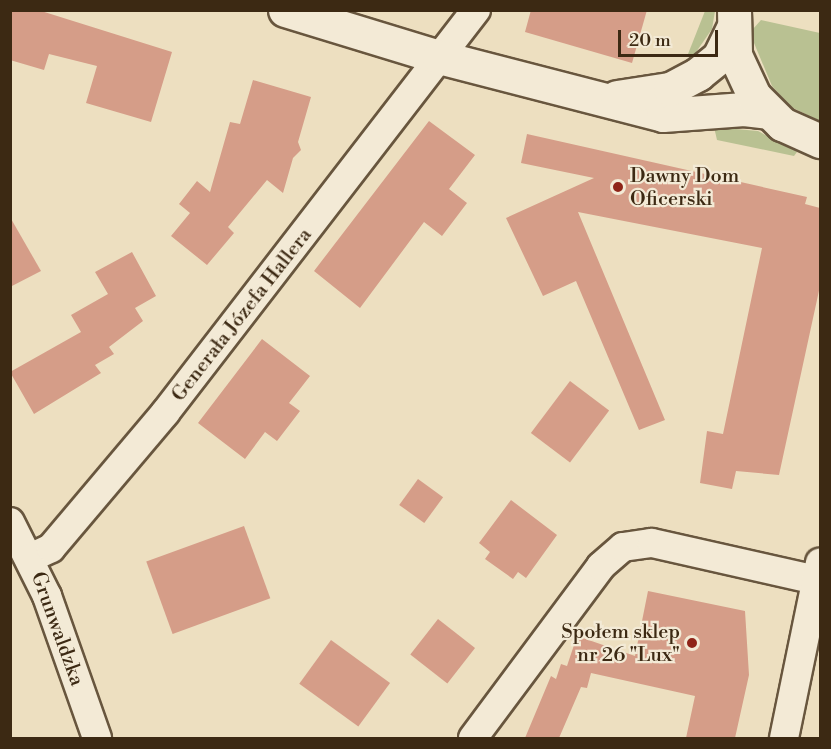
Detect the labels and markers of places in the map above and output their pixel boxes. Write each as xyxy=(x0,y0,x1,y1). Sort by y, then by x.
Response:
place label: Dawny Dom Oficerski xyxy=(630,164,739,211)
marker: Dawny Dom Oficerski xyxy=(611,180,625,194)
place label: Społem sklep nr 26 "Lux" xyxy=(561,620,680,667)
marker: Społem sklep nr 26 "Lux" xyxy=(685,636,699,650)

